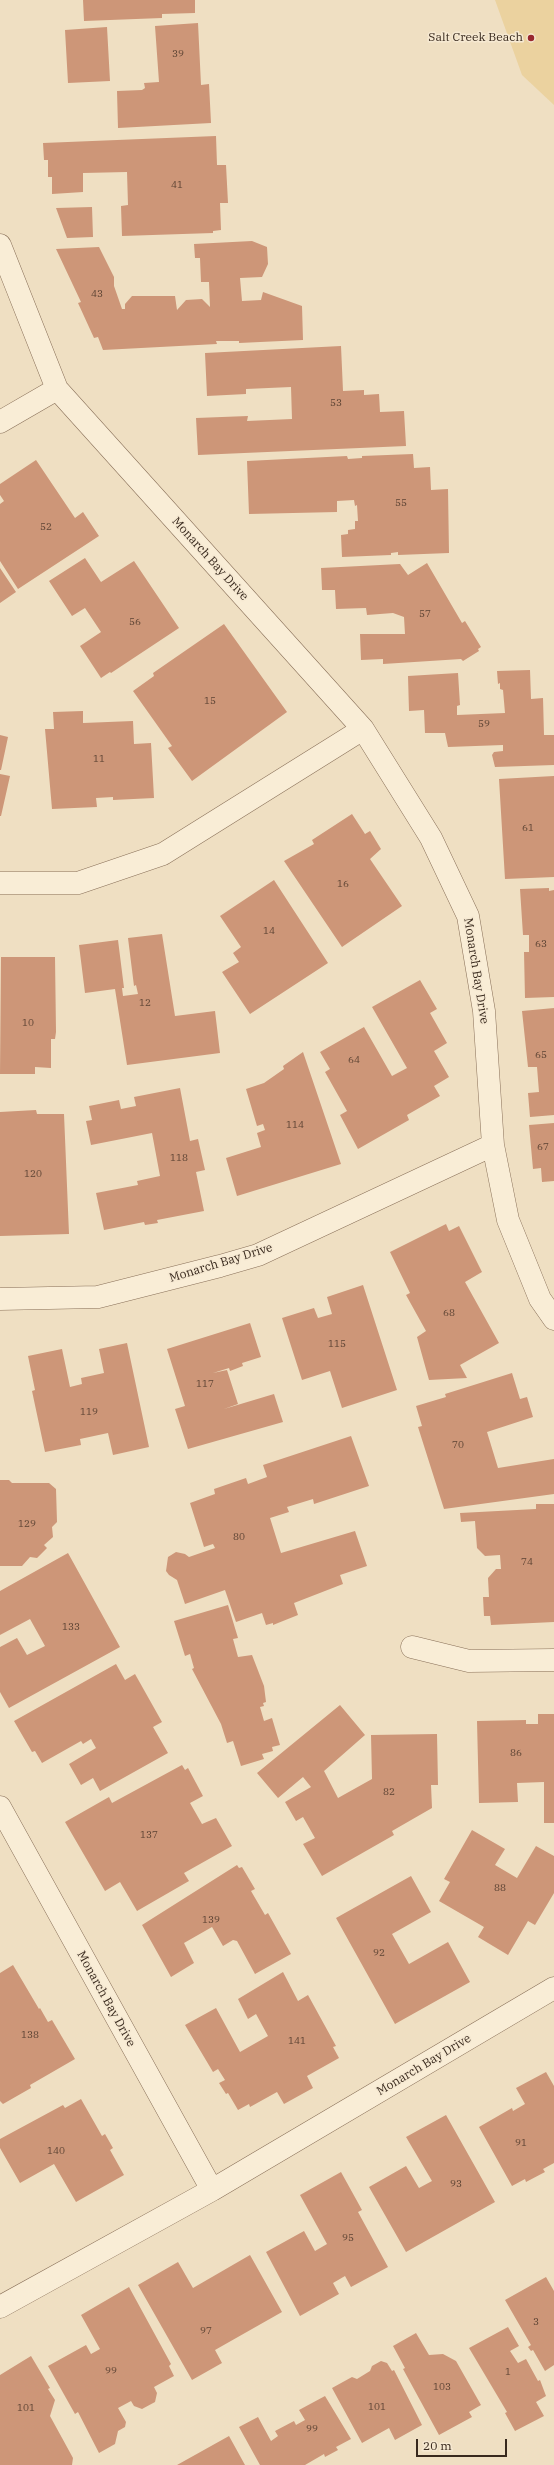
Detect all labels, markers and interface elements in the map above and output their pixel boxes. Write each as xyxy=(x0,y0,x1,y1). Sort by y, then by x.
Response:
place label: Salt Creek Beach xyxy=(428,31,523,45)
marker: Salt Creek Beach xyxy=(526,33,536,43)
house number: 39 xyxy=(172,48,184,60)
house number: 41 xyxy=(171,179,183,191)
house number: 43 xyxy=(91,288,103,300)
house number: 53 xyxy=(330,397,342,409)
house number: 55 xyxy=(395,497,407,509)
street label: Monarch Bay Drive xyxy=(169,514,251,604)
house number: 52 xyxy=(40,521,52,533)
house number: 57 xyxy=(419,608,431,620)
house number: 56 xyxy=(129,616,141,628)
house number: 15 xyxy=(204,695,216,707)
house number: 59 xyxy=(478,718,490,730)
house number: 11 xyxy=(93,753,105,765)
house number: 61 xyxy=(522,822,534,834)
house number: 16 xyxy=(337,878,349,890)
street label: Monarch Bay Drive xyxy=(461,917,491,1025)
house number: 14 xyxy=(263,925,275,937)
house number: 63 xyxy=(535,938,547,950)
house number: 12 xyxy=(139,997,151,1009)
house number: 10 xyxy=(22,1017,34,1029)
house number: 65 xyxy=(535,1049,547,1061)
house number: 64 xyxy=(348,1054,360,1066)
house number: 114 xyxy=(286,1119,304,1131)
house number: 67 xyxy=(537,1141,549,1153)
house number: 118 xyxy=(170,1152,188,1164)
house number: 120 xyxy=(24,1168,42,1180)
street label: Monarch Bay Drive xyxy=(168,1240,274,1286)
house number: 68 xyxy=(443,1307,455,1319)
house number: 115 xyxy=(328,1338,346,1350)
house number: 117 xyxy=(196,1378,214,1390)
house number: 119 xyxy=(80,1406,98,1418)
house number: 70 xyxy=(452,1439,464,1451)
house number: 129 xyxy=(18,1518,36,1530)
house number: 80 xyxy=(233,1531,245,1543)
house number: 74 xyxy=(521,1556,533,1568)
house number: 133 xyxy=(62,1621,80,1633)
house number: 86 xyxy=(510,1747,522,1759)
house number: 82 xyxy=(383,1786,395,1798)
house number: 137 xyxy=(140,1829,158,1841)
house number: 88 xyxy=(494,1882,506,1894)
house number: 139 xyxy=(202,1914,220,1926)
house number: 92 xyxy=(373,1947,385,1959)
street label: Monarch Bay Drive xyxy=(74,1949,138,2049)
house number: 138 xyxy=(21,2029,39,2041)
street label: Monarch Bay Drive xyxy=(374,2031,474,2099)
house number: 141 xyxy=(288,2035,306,2047)
house number: 91 xyxy=(515,2137,527,2149)
house number: 140 xyxy=(47,2145,65,2157)
house number: 93 xyxy=(450,2178,462,2190)
house number: 95 xyxy=(342,2232,354,2244)
house number: 3 xyxy=(533,2316,539,2328)
house number: 97 xyxy=(200,2325,212,2337)
house number: 99 xyxy=(105,2365,117,2377)
house number: 1 xyxy=(505,2366,511,2378)
house number: 103 xyxy=(433,2381,451,2393)
house number: 101 xyxy=(368,2401,386,2413)
house number: 101 xyxy=(17,2402,35,2414)
house number: 99 xyxy=(306,2423,318,2435)
scale bar xyxy=(418,2431,509,2457)
text: 20 m xyxy=(423,2438,452,2453)

